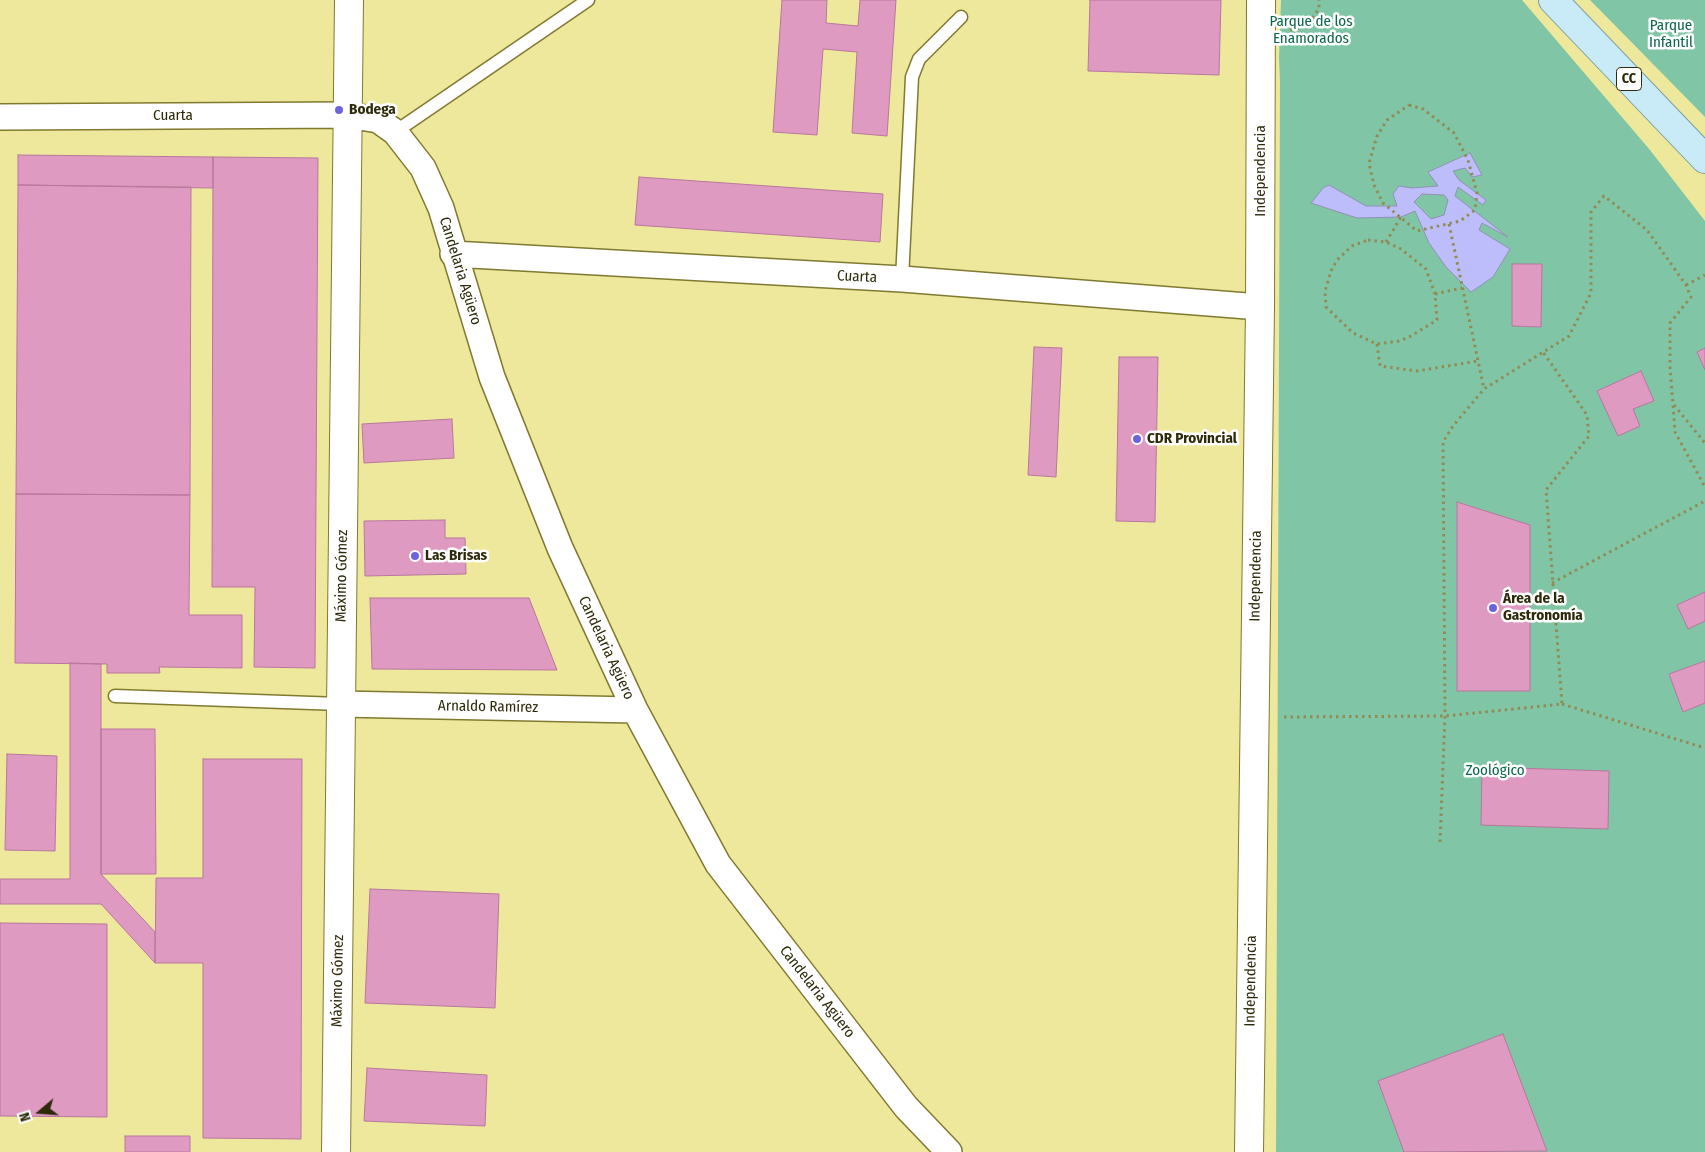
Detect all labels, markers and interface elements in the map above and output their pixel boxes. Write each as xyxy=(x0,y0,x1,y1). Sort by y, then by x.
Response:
park label: Parque de los Enamorados xyxy=(1269,13,1353,48)
park label: Parque Infantil xyxy=(1649,17,1693,52)
road number: CC xyxy=(1616,68,1642,90)
place label: Bodega xyxy=(349,101,396,119)
marker: Bodega xyxy=(333,104,345,116)
street label: Cuarta xyxy=(153,107,193,125)
street label: Independencia xyxy=(1252,125,1270,217)
street label: Candelaria Agüero xyxy=(435,215,485,327)
street label: Cuarta xyxy=(837,267,877,287)
place label: CDR Provincial xyxy=(1147,430,1237,448)
marker: CDR Provincial xyxy=(1131,433,1143,445)
street label: Máximo Gómez xyxy=(332,530,352,622)
street label: Independencia xyxy=(1246,530,1266,622)
place label: Las Brisas xyxy=(425,547,487,565)
marker: Las Brisas xyxy=(409,550,421,562)
place label: Área de la Gastronomía xyxy=(1503,590,1583,625)
street label: Candelaria Agüero xyxy=(574,593,638,703)
marker: Área de la Gastronomía xyxy=(1487,602,1499,614)
street label: Arnaldo Ramírez xyxy=(438,697,538,717)
park label: Zoológico xyxy=(1465,762,1525,780)
street label: Máximo Gómez xyxy=(328,935,348,1027)
street label: Independencia xyxy=(1241,935,1261,1027)
street label: Candelaria Agüero xyxy=(775,942,859,1042)
north arrow xyxy=(15,1087,65,1137)
text: N xyxy=(16,1110,35,1123)

